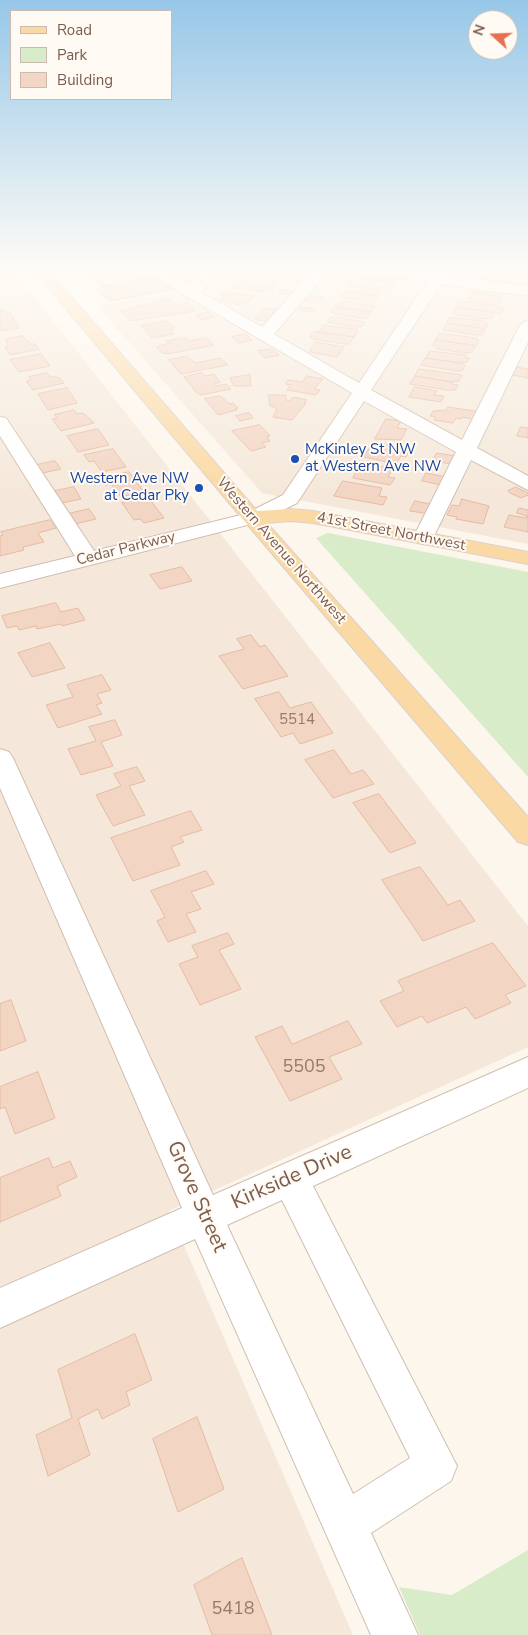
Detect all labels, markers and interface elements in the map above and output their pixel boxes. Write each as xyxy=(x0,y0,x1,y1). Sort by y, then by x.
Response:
legend xyxy=(10,10,172,100)
north arrow xyxy=(468,10,518,60)
text: Road xyxy=(57,20,92,40)
text: N xyxy=(469,22,490,38)
text: Park xyxy=(57,45,87,65)
text: Building xyxy=(57,70,113,90)
place label: McKinley St NW at Western Ave NW xyxy=(305,441,441,476)
marker: McKinley St NW at Western Ave NW xyxy=(289,453,301,465)
place label: Western Ave NW at Cedar Pky xyxy=(70,470,189,505)
street label: Western Avenue Northwest xyxy=(212,474,350,628)
marker: Western Ave NW at Cedar Pky xyxy=(193,482,205,494)
street label: 41st Street Northwest xyxy=(315,509,467,555)
street label: Cedar Parkway xyxy=(75,528,177,570)
house number: 5514 xyxy=(279,711,315,729)
house number: 5505 xyxy=(282,1057,326,1079)
street label: Grove Street xyxy=(160,1138,232,1256)
street label: Kirkside Drive xyxy=(228,1140,356,1216)
house number: 5418 xyxy=(211,1599,255,1621)

